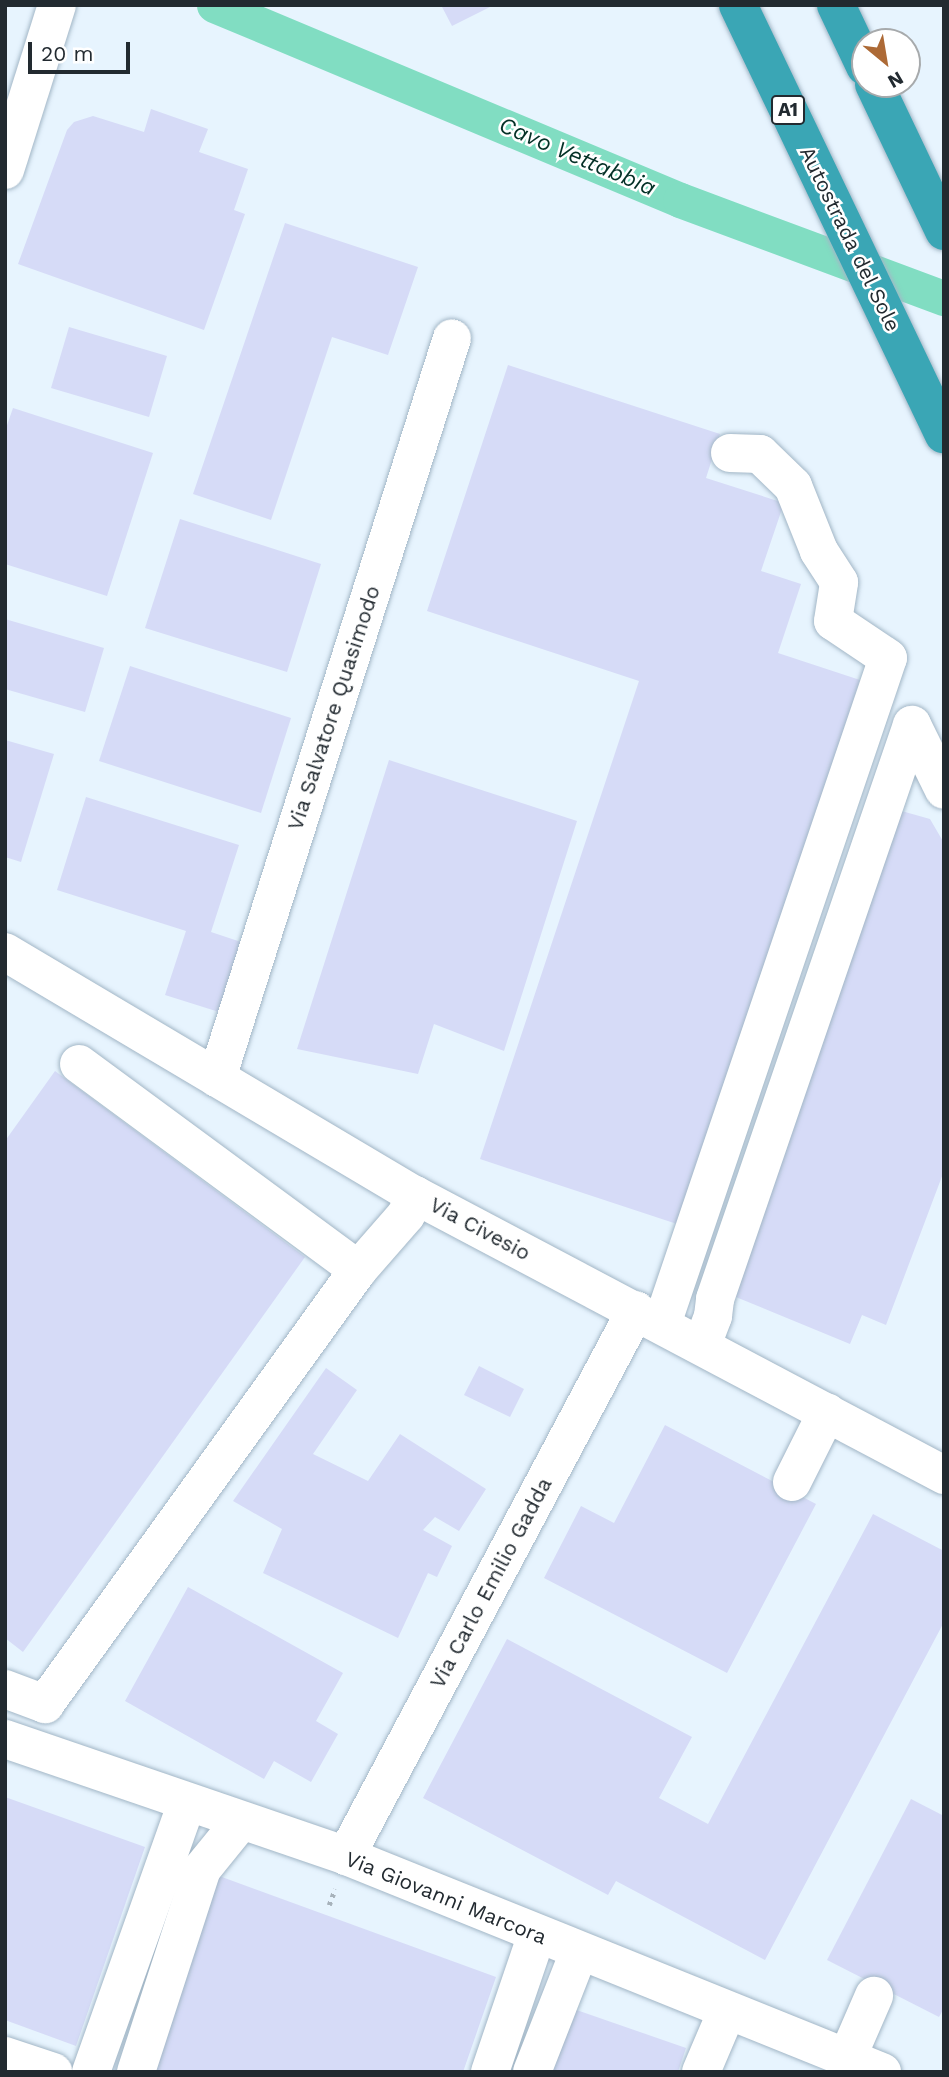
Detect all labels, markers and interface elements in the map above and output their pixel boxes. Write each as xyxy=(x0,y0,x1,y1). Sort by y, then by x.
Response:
scale bar xyxy=(32,28,133,72)
north arrow xyxy=(851,28,921,98)
text: 20 m xyxy=(41,41,93,66)
text: N xyxy=(884,66,908,93)
road number: A1 xyxy=(770,94,806,125)
water label: Cavo Vettabbia xyxy=(494,111,660,203)
street label: Autostrada del Sole xyxy=(794,142,906,336)
street label: Via Salvatore Quasimodo xyxy=(282,582,386,834)
street label: Via Civesio xyxy=(425,1192,535,1266)
street label: Via Carlo Emilio Gadda xyxy=(425,1473,557,1693)
street label: Via Giovanni Marcora xyxy=(341,1846,551,1950)

